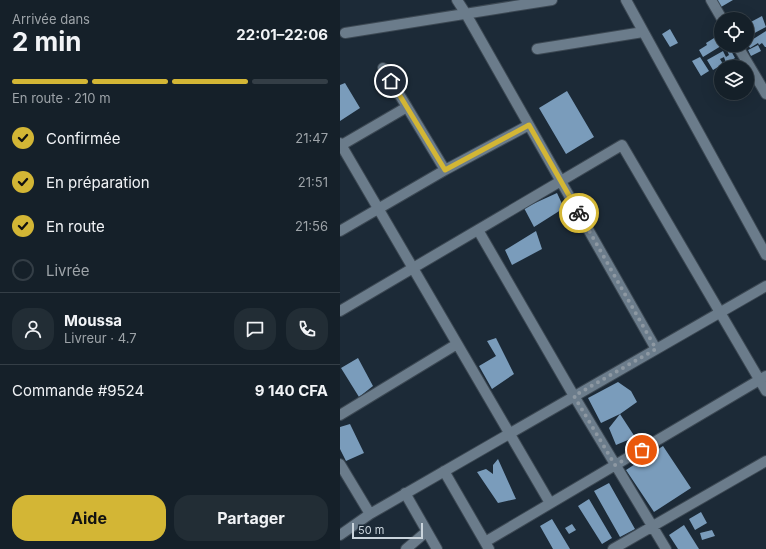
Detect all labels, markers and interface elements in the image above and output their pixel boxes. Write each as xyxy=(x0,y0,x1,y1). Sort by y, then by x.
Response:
text: Arrivée dans xyxy=(12,11,90,27)
map controls xyxy=(714,12,754,100)
button: locate xyxy=(714,12,754,52)
text: 22:01–22:06 xyxy=(236,25,328,44)
text: 2 min xyxy=(12,26,82,57)
button: layers xyxy=(714,60,754,100)
pin xyxy=(374,64,408,98)
icon: home xyxy=(380,70,402,92)
text: En route · 210 m xyxy=(12,90,111,106)
icon: check xyxy=(12,127,34,149)
text: Confirmée xyxy=(46,129,121,148)
text: 21:47 xyxy=(295,130,328,146)
icon: check xyxy=(12,171,34,193)
text: En préparation xyxy=(46,173,150,192)
text: 21:51 xyxy=(298,174,328,190)
courier xyxy=(559,193,599,233)
icon: bike xyxy=(568,202,590,224)
icon: check xyxy=(12,215,34,237)
text: En route xyxy=(46,217,105,236)
text: 21:56 xyxy=(295,218,328,234)
text: Livrée xyxy=(46,261,89,280)
button: person xyxy=(12,308,54,350)
button: chat xyxy=(234,308,276,350)
button: phone xyxy=(286,308,328,350)
text: Moussa xyxy=(64,311,122,330)
text: Livreur · 4.7 xyxy=(64,330,137,346)
text: Commande #9524 xyxy=(12,381,144,400)
text: 9 140 CFA xyxy=(255,381,328,400)
pin xyxy=(625,433,659,467)
icon: bag xyxy=(631,439,653,461)
button: Aide xyxy=(12,495,166,541)
button: Partager xyxy=(174,495,328,541)
scale bar xyxy=(352,521,423,540)
text: 50 m xyxy=(358,523,384,537)

